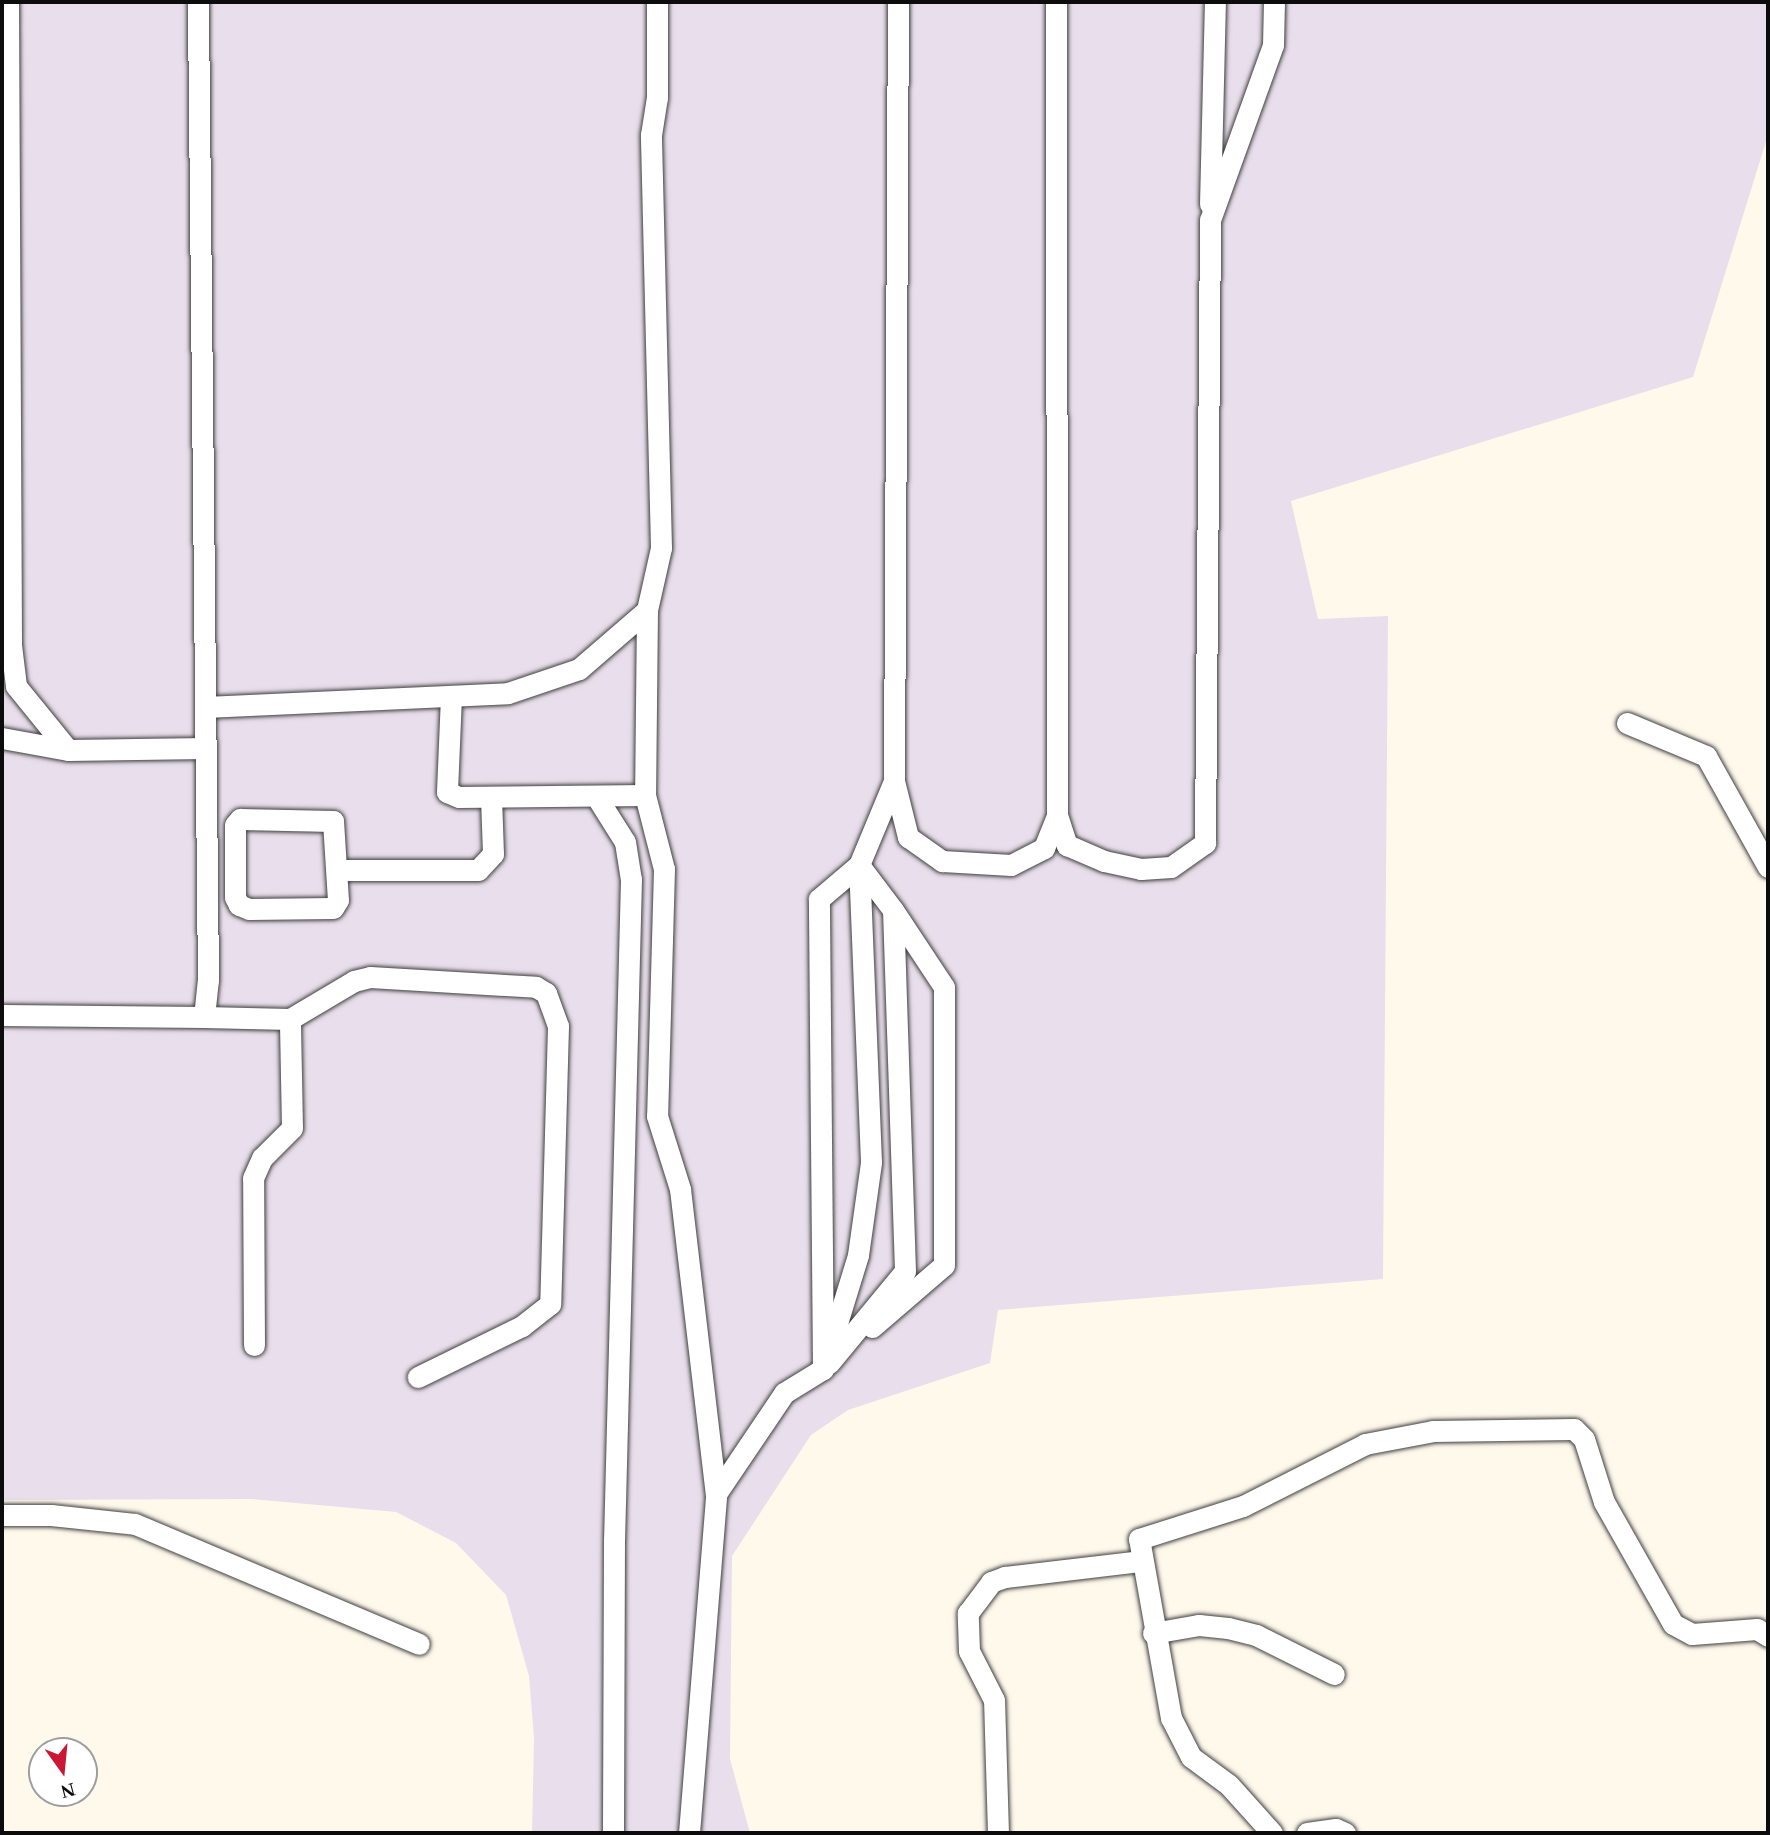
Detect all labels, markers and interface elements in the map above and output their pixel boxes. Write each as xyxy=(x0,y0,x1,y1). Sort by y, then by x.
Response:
north arrow xyxy=(28,1737,98,1807)
text: N xyxy=(59,1779,77,1803)

